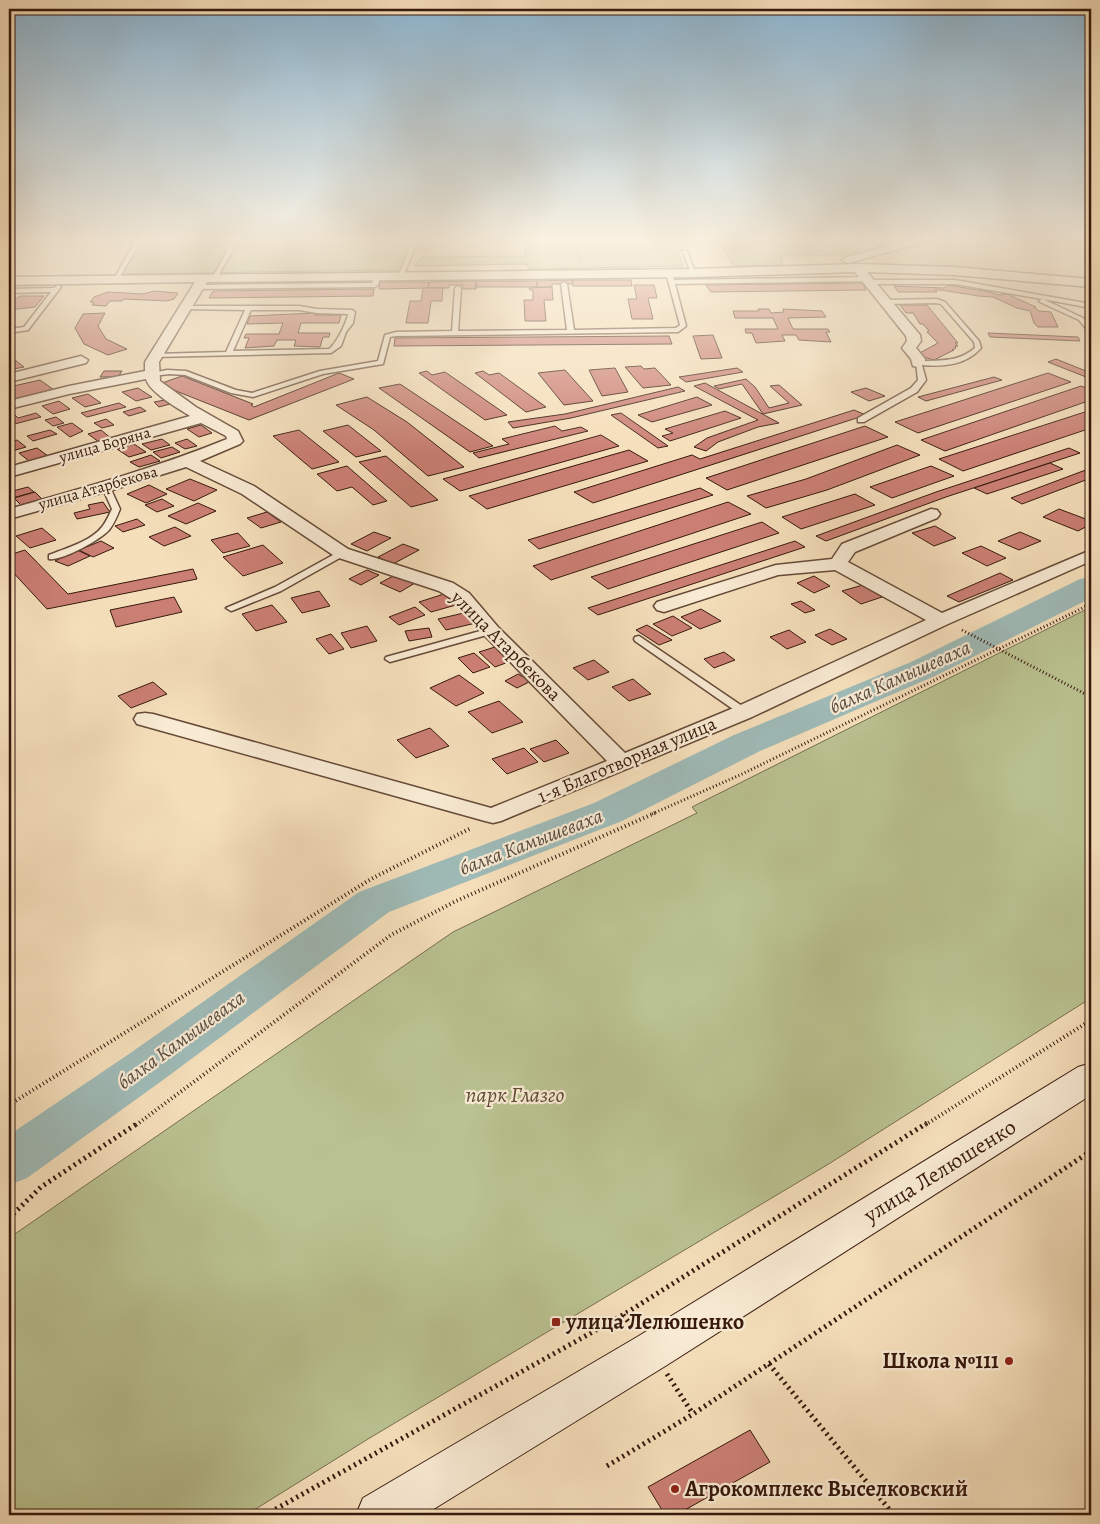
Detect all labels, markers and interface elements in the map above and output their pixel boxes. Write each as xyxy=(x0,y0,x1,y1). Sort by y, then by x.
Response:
street label: улица Боряна xyxy=(56,421,154,469)
street label: улица Атарбекова xyxy=(35,460,161,516)
street label: улица Атарбекова xyxy=(444,584,567,707)
water label: балка Камышеваха xyxy=(825,634,975,720)
street label: 1-я Благотворная улица xyxy=(534,710,721,809)
water label: балка Камышеваха xyxy=(455,802,607,882)
water label: балка Камышеваха xyxy=(112,984,250,1096)
park label: парк Глазго xyxy=(466,1080,564,1110)
street label: улица Лелюшенко xyxy=(857,1112,1022,1230)
place label: улица Лелюшенко xyxy=(565,1307,744,1337)
marker: улица Лелюшенко xyxy=(550,1316,562,1328)
place label: Школа №111 xyxy=(882,1346,999,1376)
marker: Школа №111 xyxy=(1003,1355,1015,1367)
place label: Агрокомплекс Выселковский xyxy=(684,1474,968,1504)
marker: Агрокомплекс Выселковский xyxy=(669,1483,681,1495)

